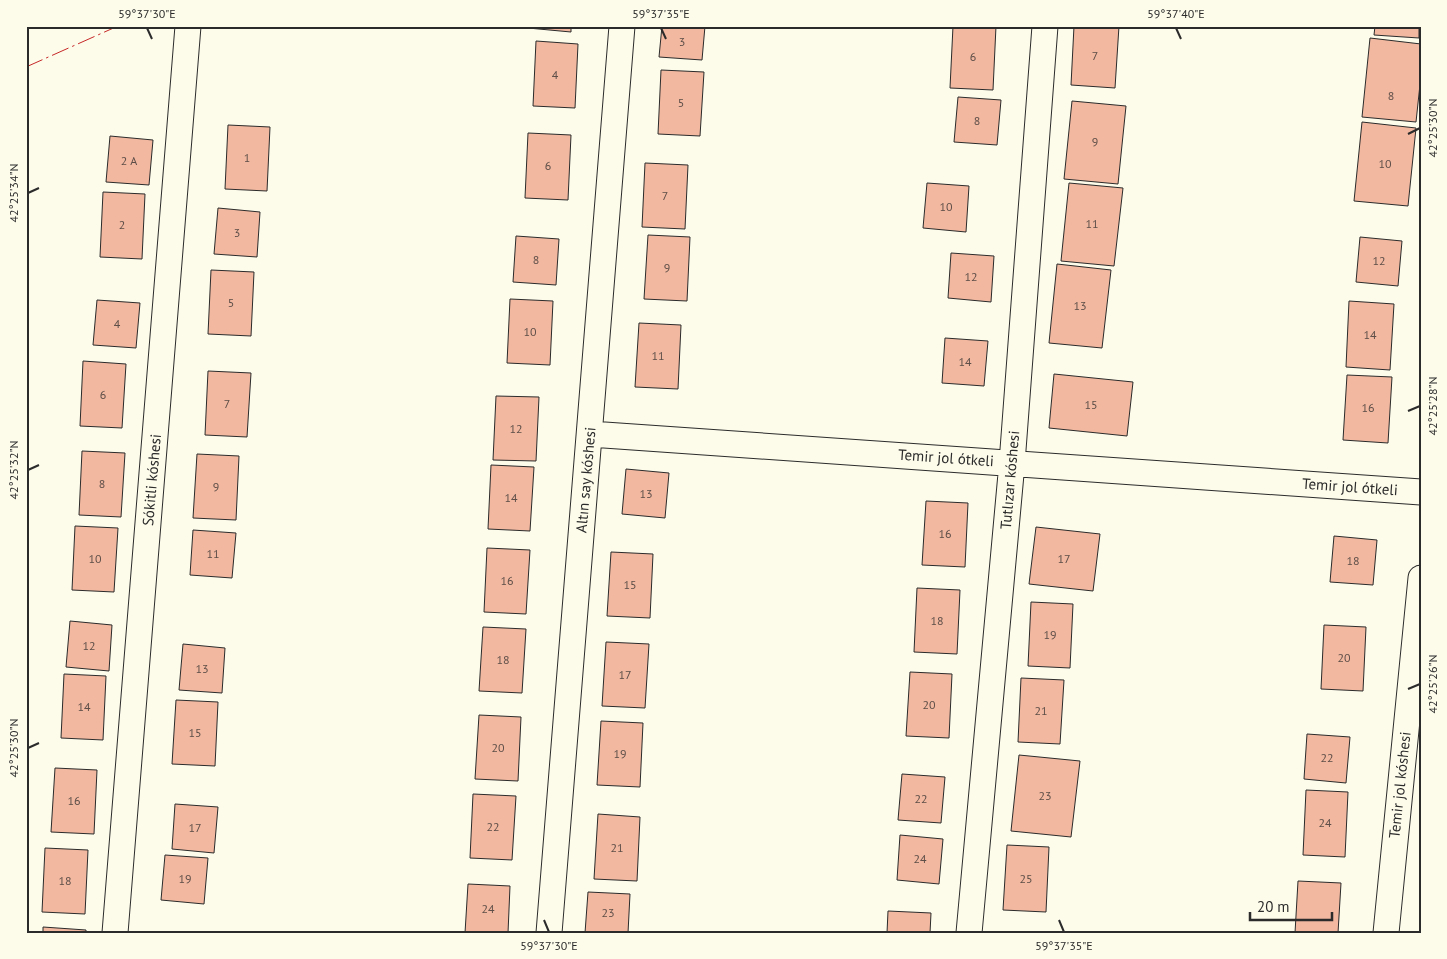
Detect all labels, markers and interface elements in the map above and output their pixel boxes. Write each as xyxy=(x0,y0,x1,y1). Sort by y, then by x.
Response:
text: 59°37'30"E xyxy=(118,6,176,21)
text: 59°37'35"E xyxy=(632,6,690,21)
text: 59°37'40"E xyxy=(1147,6,1205,21)
house number: 3 xyxy=(679,34,685,49)
house number: 7 xyxy=(1092,48,1098,63)
house number: 6 xyxy=(970,49,976,64)
house number: 4 xyxy=(552,67,559,82)
house number: 8 xyxy=(1388,88,1394,103)
house number: 5 xyxy=(678,95,684,110)
text: 42°25'30"N xyxy=(1425,98,1440,158)
house number: 8 xyxy=(974,113,980,128)
house number: 9 xyxy=(1092,134,1098,149)
house number: 1 xyxy=(244,150,250,165)
house number: 2 А xyxy=(121,153,137,168)
house number: 10 xyxy=(1378,156,1392,171)
house number: 6 xyxy=(545,158,551,173)
text: 42°25'34"N xyxy=(6,163,21,223)
house number: 7 xyxy=(662,188,668,203)
house number: 10 xyxy=(939,199,953,214)
house number: 11 xyxy=(1085,216,1099,231)
house number: 2 xyxy=(119,217,125,232)
house number: 3 xyxy=(234,225,240,240)
house number: 8 xyxy=(533,252,539,267)
house number: 12 xyxy=(1372,253,1386,268)
house number: 9 xyxy=(664,260,670,275)
house number: 12 xyxy=(964,269,978,284)
house number: 5 xyxy=(228,295,234,310)
house number: 13 xyxy=(1073,298,1087,313)
house number: 4 xyxy=(114,316,121,331)
house number: 10 xyxy=(523,324,537,339)
house number: 14 xyxy=(1363,327,1377,342)
house number: 11 xyxy=(651,348,665,363)
house number: 14 xyxy=(958,354,972,369)
text: 42°25'28"N xyxy=(1425,376,1440,436)
house number: 6 xyxy=(100,387,106,402)
house number: 7 xyxy=(224,396,230,411)
house number: 15 xyxy=(1084,397,1098,412)
house number: 16 xyxy=(1361,400,1375,415)
house number: 12 xyxy=(509,421,523,436)
street label: Altın say kóshesi xyxy=(571,426,600,534)
street label: Tutlızar kóshesi xyxy=(996,430,1023,530)
street label: Sókitli kóshesi xyxy=(138,433,165,527)
text: 42°25'32"N xyxy=(6,440,21,500)
street label: Temir jol ótkeli xyxy=(898,445,995,470)
street label: Temir jol ótkeli xyxy=(1302,474,1399,499)
house number: 8 xyxy=(99,476,105,491)
house number: 9 xyxy=(213,479,219,494)
house number: 13 xyxy=(639,486,653,501)
house number: 14 xyxy=(504,490,518,505)
house number: 16 xyxy=(938,526,952,541)
house number: 11 xyxy=(206,546,220,561)
house number: 10 xyxy=(88,551,102,566)
house number: 17 xyxy=(1057,551,1071,566)
house number: 18 xyxy=(1346,553,1360,568)
house number: 16 xyxy=(500,573,514,588)
house number: 15 xyxy=(623,577,637,592)
house number: 18 xyxy=(930,613,944,628)
house number: 19 xyxy=(1043,627,1057,642)
house number: 12 xyxy=(82,638,96,653)
house number: 20 xyxy=(1337,650,1351,665)
house number: 18 xyxy=(496,652,510,667)
text: 42°25'26"N xyxy=(1425,654,1440,714)
house number: 13 xyxy=(195,661,209,676)
house number: 17 xyxy=(618,667,632,682)
house number: 20 xyxy=(922,697,936,712)
house number: 14 xyxy=(77,699,91,714)
house number: 21 xyxy=(1034,703,1048,718)
text: 42°25'30"N xyxy=(6,718,21,778)
house number: 15 xyxy=(188,725,202,740)
street label: Temir jol kóshesi xyxy=(1384,731,1415,839)
house number: 20 xyxy=(491,740,505,755)
house number: 19 xyxy=(613,746,627,761)
house number: 22 xyxy=(1320,750,1334,765)
house number: 23 xyxy=(1038,788,1052,803)
house number: 22 xyxy=(914,791,928,806)
house number: 16 xyxy=(67,793,81,808)
house number: 24 xyxy=(1318,815,1332,830)
house number: 22 xyxy=(486,819,500,834)
house number: 17 xyxy=(188,820,202,835)
house number: 21 xyxy=(610,840,624,855)
house number: 24 xyxy=(913,851,927,866)
house number: 19 xyxy=(178,871,192,886)
house number: 25 xyxy=(1019,871,1033,886)
house number: 18 xyxy=(58,873,72,888)
scale bar xyxy=(1250,889,1332,921)
text: 20 m xyxy=(1257,897,1290,916)
house number: 24 xyxy=(481,901,495,916)
house number: 23 xyxy=(601,905,615,920)
text: 59°37'30"E xyxy=(520,938,578,953)
text: 59°37'35"E xyxy=(1035,938,1093,953)

